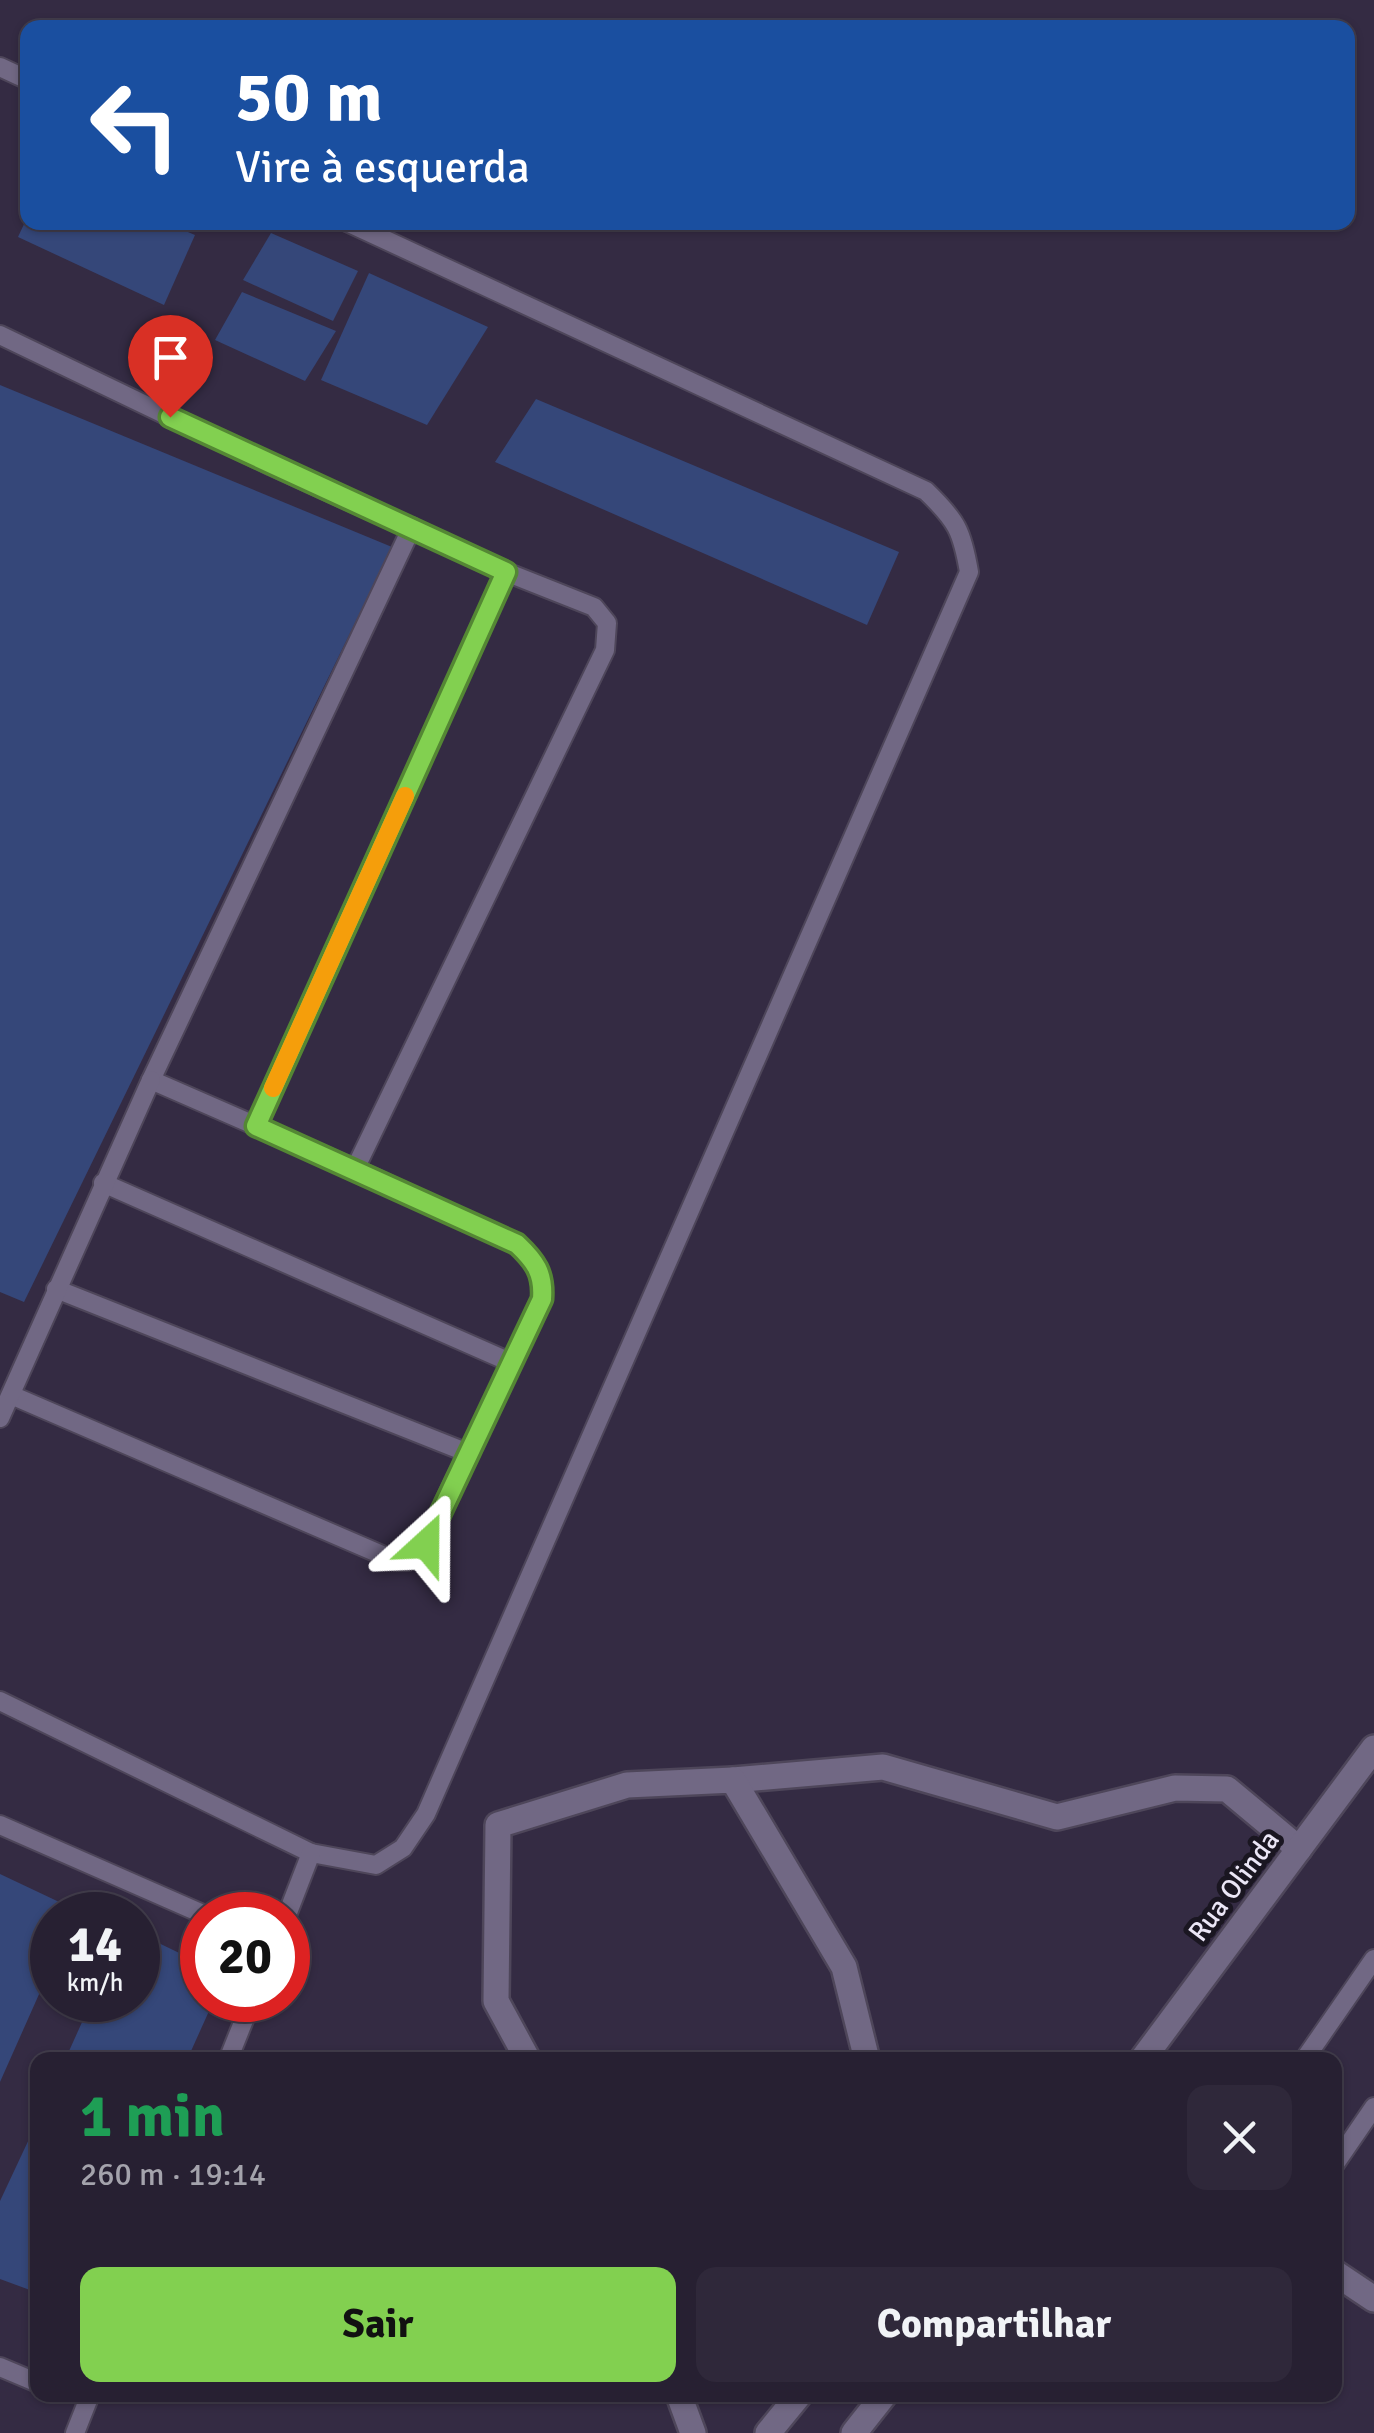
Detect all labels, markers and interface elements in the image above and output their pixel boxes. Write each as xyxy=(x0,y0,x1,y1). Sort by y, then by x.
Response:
text: 50 m xyxy=(235,54,383,140)
icon: left xyxy=(70,60,200,190)
text: Vire à esquerda xyxy=(235,140,530,195)
pin xyxy=(128,315,213,418)
icon: arrive xyxy=(143,330,198,385)
position arrow xyxy=(374,1492,478,1596)
street label: Rua Olinda xyxy=(1181,1824,1287,1948)
speed limit sign: 20 xyxy=(180,1892,310,2022)
text: 14 xyxy=(68,1914,122,1976)
text: km/h xyxy=(67,1967,123,1998)
text: 1 min xyxy=(80,2080,225,2154)
button: close xyxy=(1187,2085,1292,2190)
text: 260 m · 19:14 xyxy=(80,2155,266,2194)
button: Sair xyxy=(80,2267,676,2382)
button: Compartilhar xyxy=(696,2267,1292,2382)

